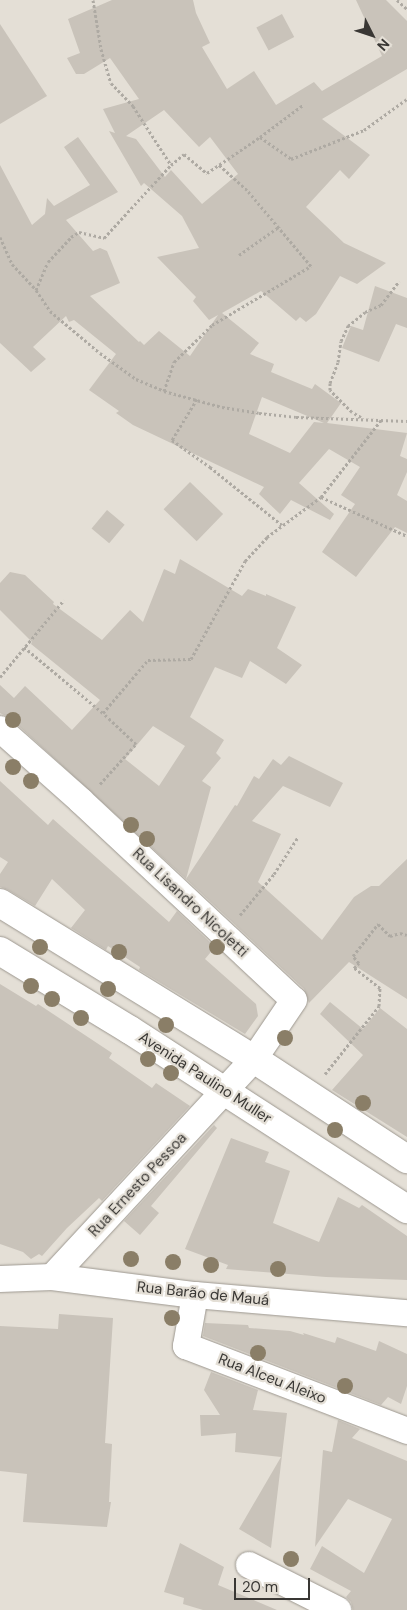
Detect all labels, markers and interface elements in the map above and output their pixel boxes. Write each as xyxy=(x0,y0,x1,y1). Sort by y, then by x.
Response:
north arrow xyxy=(347,10,397,60)
text: N xyxy=(373,35,393,55)
street label: Rua Lisandro Nicoletti xyxy=(128,845,252,961)
street label: Avenida Paulino Muller xyxy=(135,1028,275,1128)
street label: Rua Ernesto Pessoa xyxy=(85,1129,191,1241)
street label: Rua Barão de Mauá xyxy=(136,1278,270,1310)
street label: Rua Alceu Aleixo xyxy=(216,1350,328,1408)
scale bar xyxy=(237,1568,313,1600)
text: 20 m xyxy=(242,1577,278,1597)

